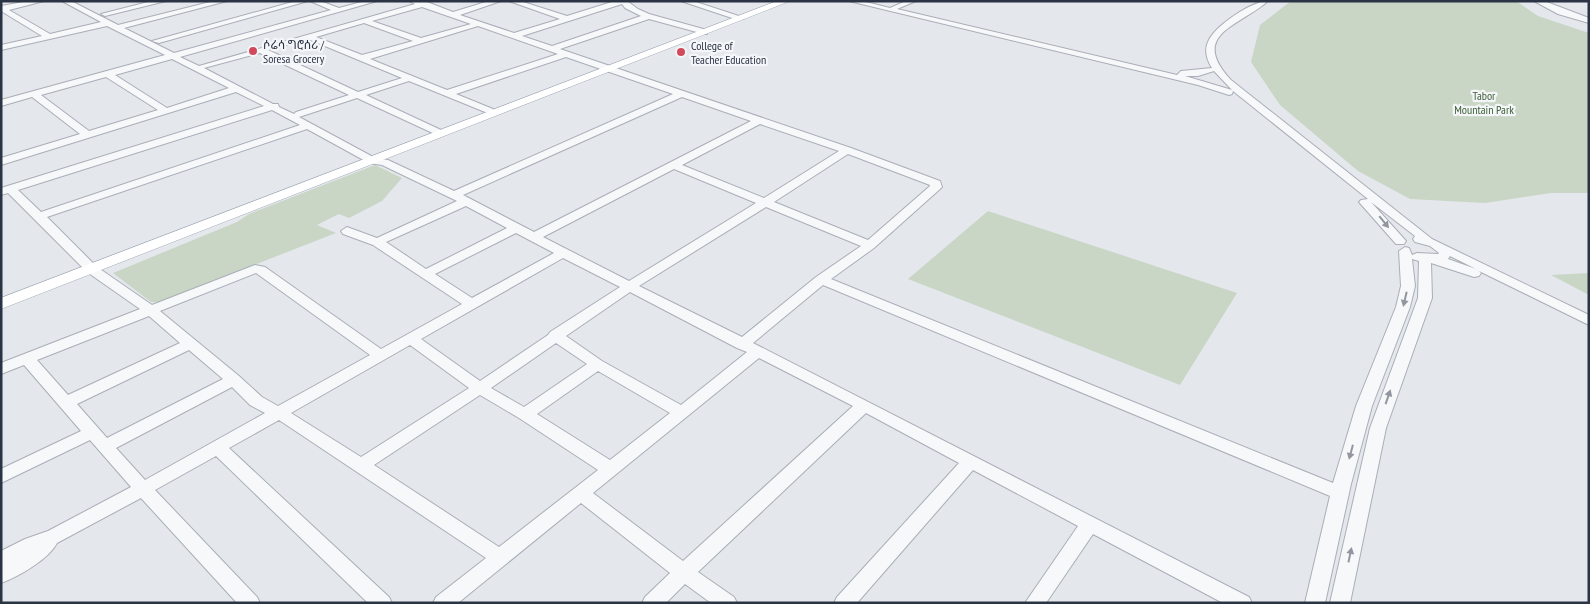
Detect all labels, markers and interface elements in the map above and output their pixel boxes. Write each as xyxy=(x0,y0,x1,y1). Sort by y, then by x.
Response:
place label: ሶሬሳ ግሮሰሪ / Soresa Grocery xyxy=(263,37,325,66)
place label: College of Teacher Education xyxy=(691,38,766,67)
marker: ሶሬሳ ግሮሰሪ / Soresa Grocery xyxy=(247,45,259,57)
marker: College of Teacher Education xyxy=(675,46,687,58)
park label: Tabor Mountain Park xyxy=(1454,88,1514,117)
one-way arrow xyxy=(1379,215,1390,228)
one-way arrow xyxy=(1401,292,1409,307)
one-way arrow xyxy=(1385,390,1393,405)
one-way arrow xyxy=(1347,445,1355,460)
one-way arrow xyxy=(1347,547,1355,563)

